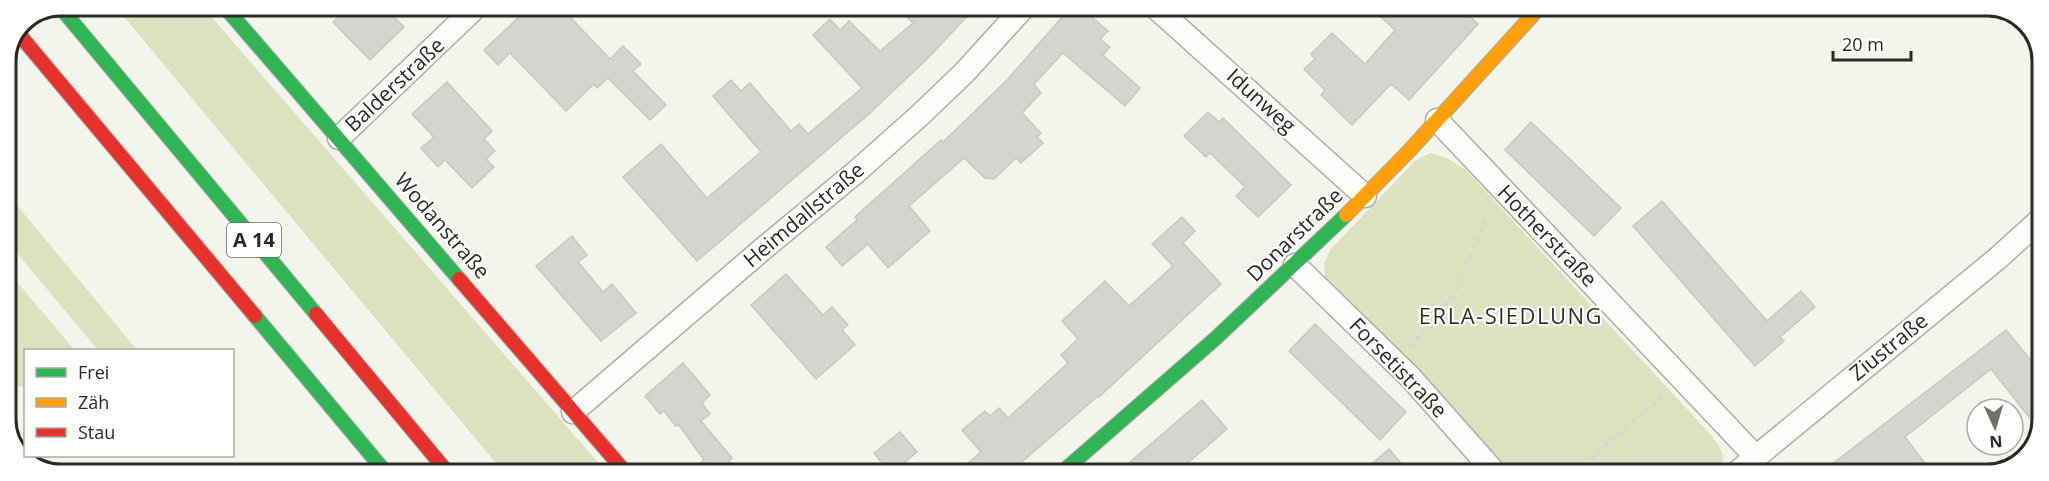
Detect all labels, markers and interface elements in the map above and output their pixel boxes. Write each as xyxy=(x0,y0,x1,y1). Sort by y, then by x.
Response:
scale bar xyxy=(1833,24,1911,62)
street label: Balderstraße xyxy=(339,31,450,138)
text: 20 m xyxy=(1842,32,1884,56)
street label: Idunweg xyxy=(1221,62,1302,139)
street label: Heimdallstraße xyxy=(737,155,870,273)
street label: Wodanstraße xyxy=(389,166,497,284)
street label: Hotherstraße xyxy=(1492,178,1603,292)
street label: Donarstraße xyxy=(1240,181,1348,287)
road number: A 14 xyxy=(227,223,281,257)
district label: ERLA-SIEDLUNG xyxy=(1419,300,1603,330)
street label: Ziustraße xyxy=(1843,306,1933,386)
street label: Forsetistraße xyxy=(1344,311,1454,424)
legend xyxy=(24,349,234,457)
text: Frei xyxy=(78,360,109,384)
text: Zäh xyxy=(78,390,109,414)
north arrow xyxy=(1965,397,2025,457)
text: Stau xyxy=(78,420,115,444)
text: N xyxy=(1989,431,2003,453)

